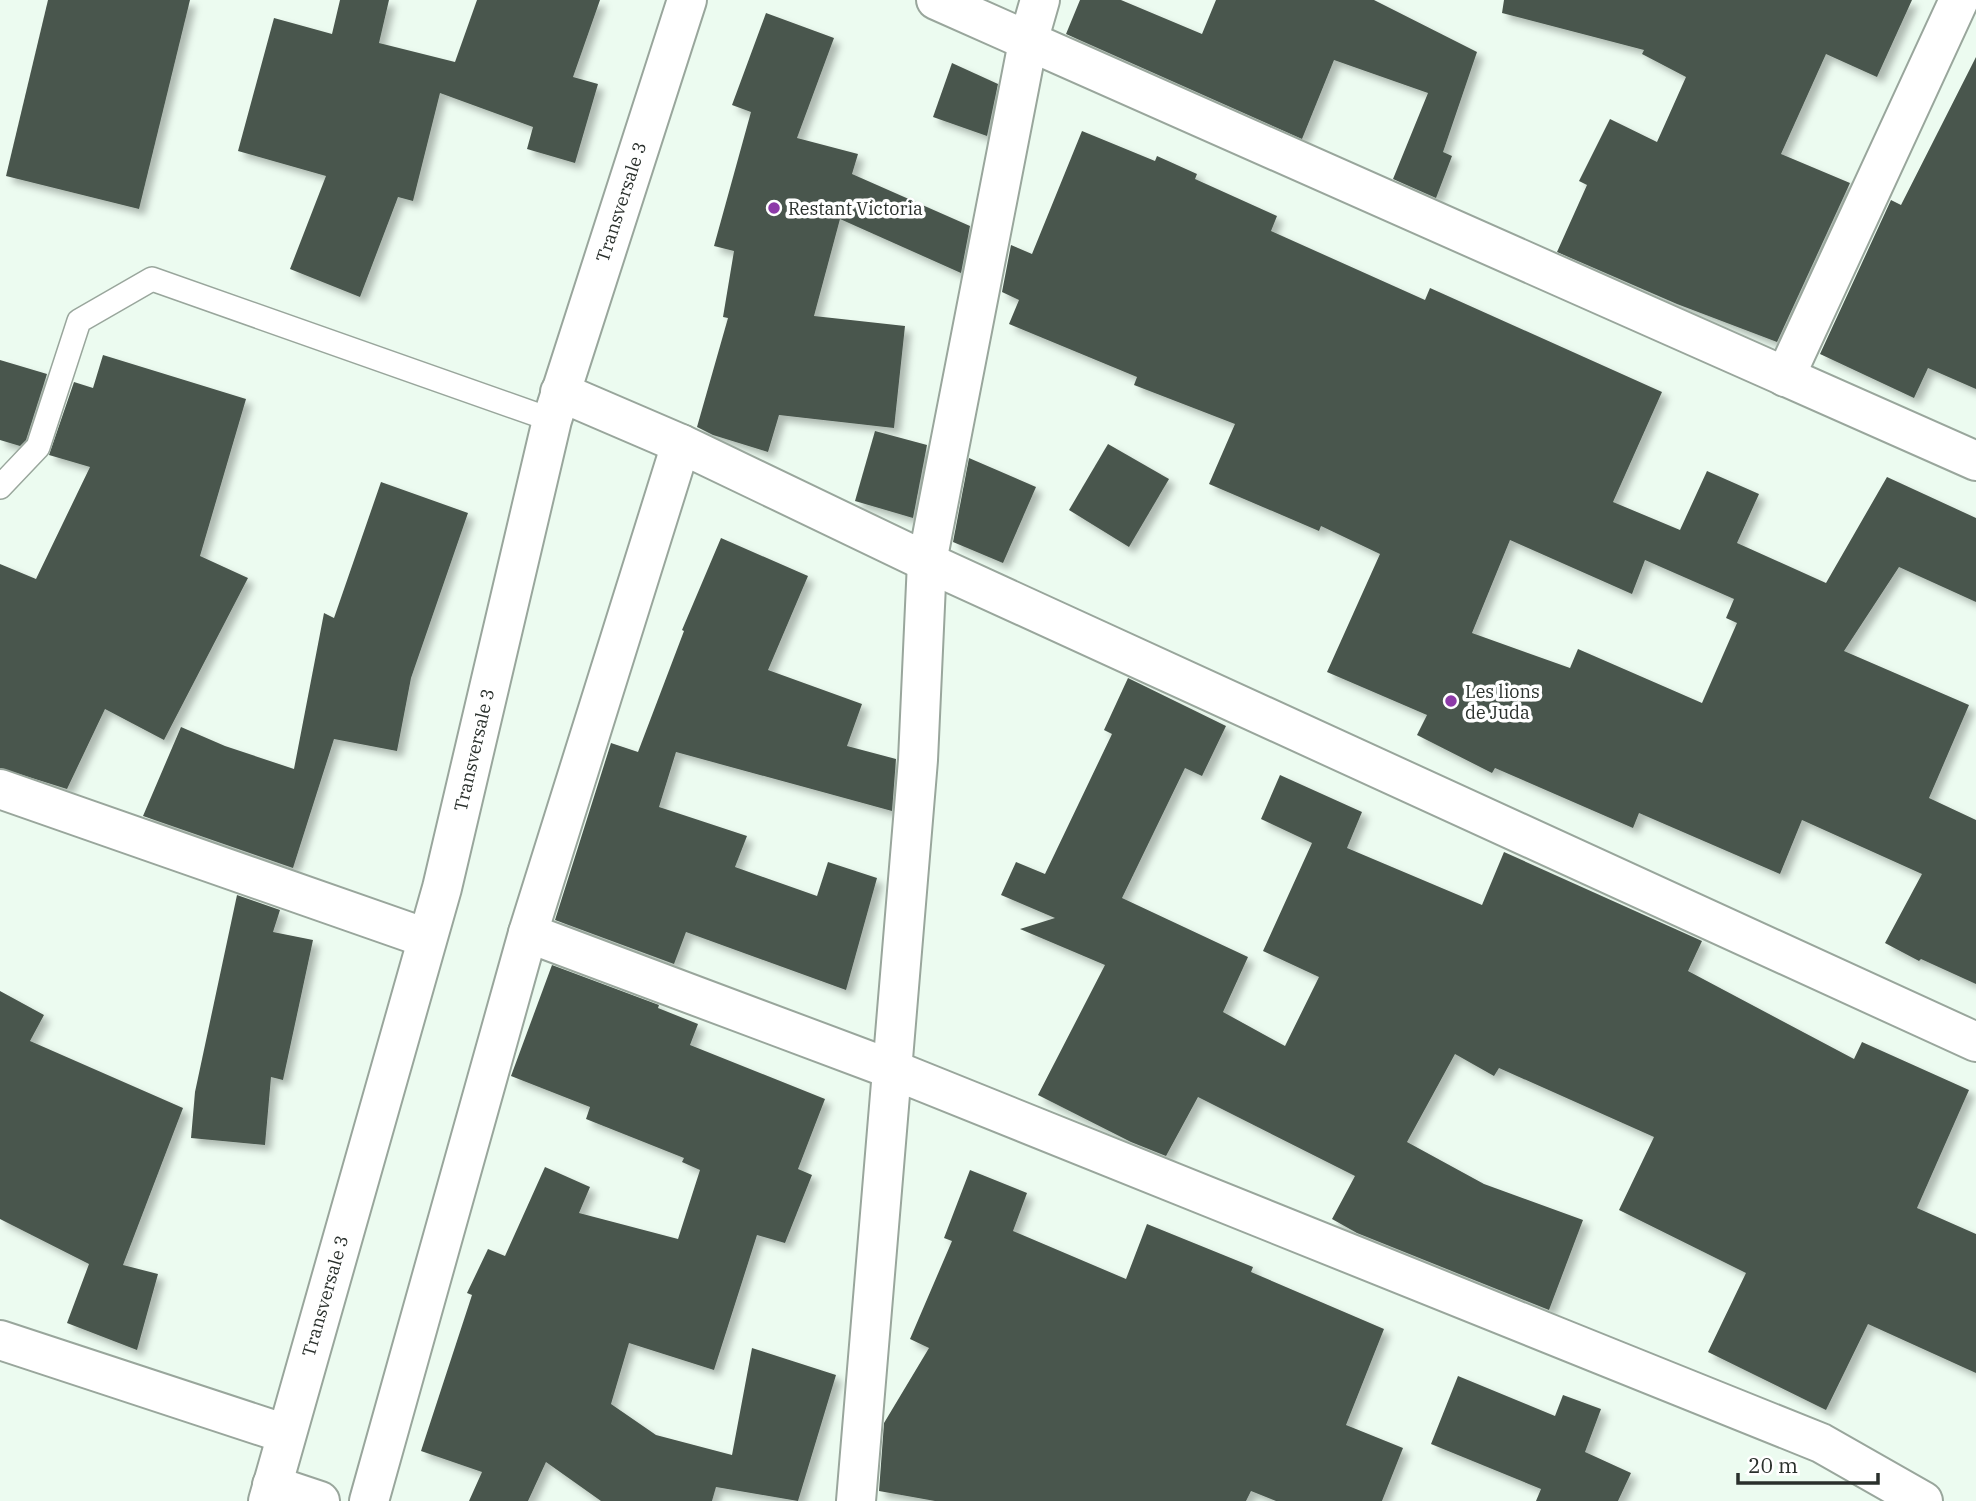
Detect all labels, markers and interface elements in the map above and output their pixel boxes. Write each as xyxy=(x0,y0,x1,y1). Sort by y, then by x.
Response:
street label: Transversale 3 xyxy=(591,139,651,265)
place label: Restant Victoria xyxy=(788,197,923,220)
marker: Restant Victoria xyxy=(766,200,782,216)
place label: Les lions de Juda xyxy=(1465,680,1540,724)
street label: Transversale 3 xyxy=(449,686,499,814)
marker: Les lions de Juda xyxy=(1443,693,1459,709)
street label: Transversale 3 xyxy=(297,1233,353,1359)
scale bar xyxy=(1738,1442,1878,1486)
text: 20 m xyxy=(1748,1451,1798,1479)

